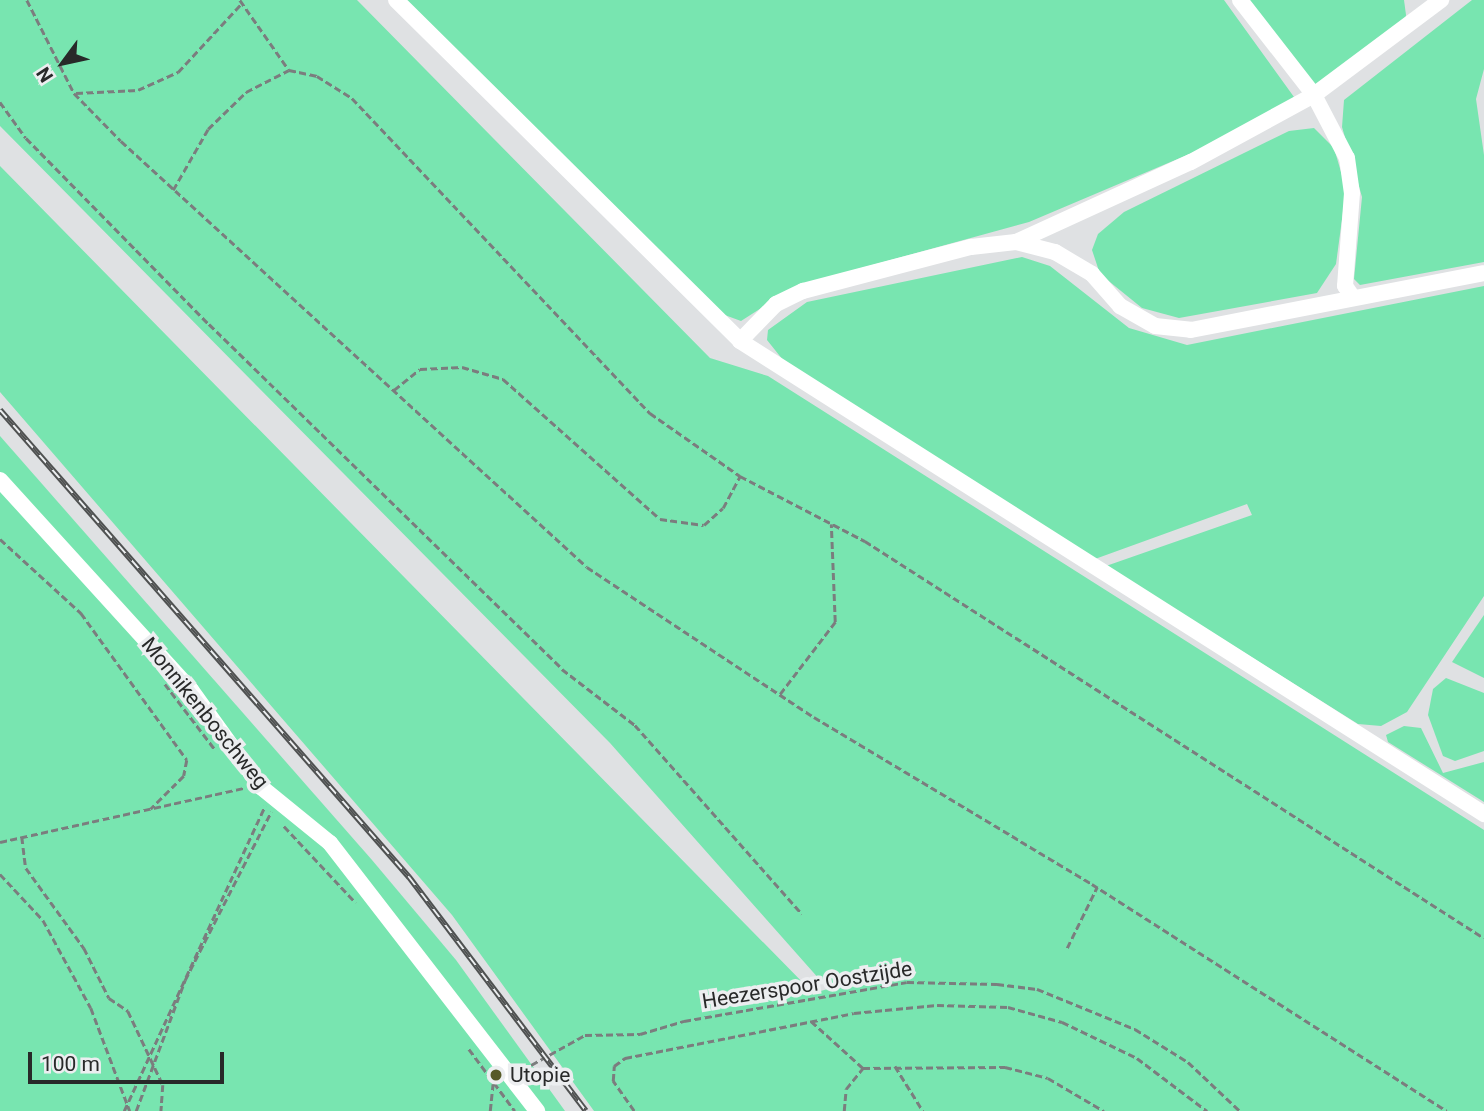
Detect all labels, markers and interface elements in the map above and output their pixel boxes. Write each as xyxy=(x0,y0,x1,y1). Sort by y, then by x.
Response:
north arrow xyxy=(28,28,98,98)
text: N xyxy=(32,63,58,87)
street label: Monnikenboschweg xyxy=(136,632,274,794)
street label: Heezerspoor Oostzijde xyxy=(700,956,914,1014)
scale bar xyxy=(32,1038,228,1082)
text: 100 m xyxy=(41,1052,100,1076)
place label: Utopie xyxy=(510,1062,570,1088)
marker: Utopie xyxy=(488,1067,504,1083)

